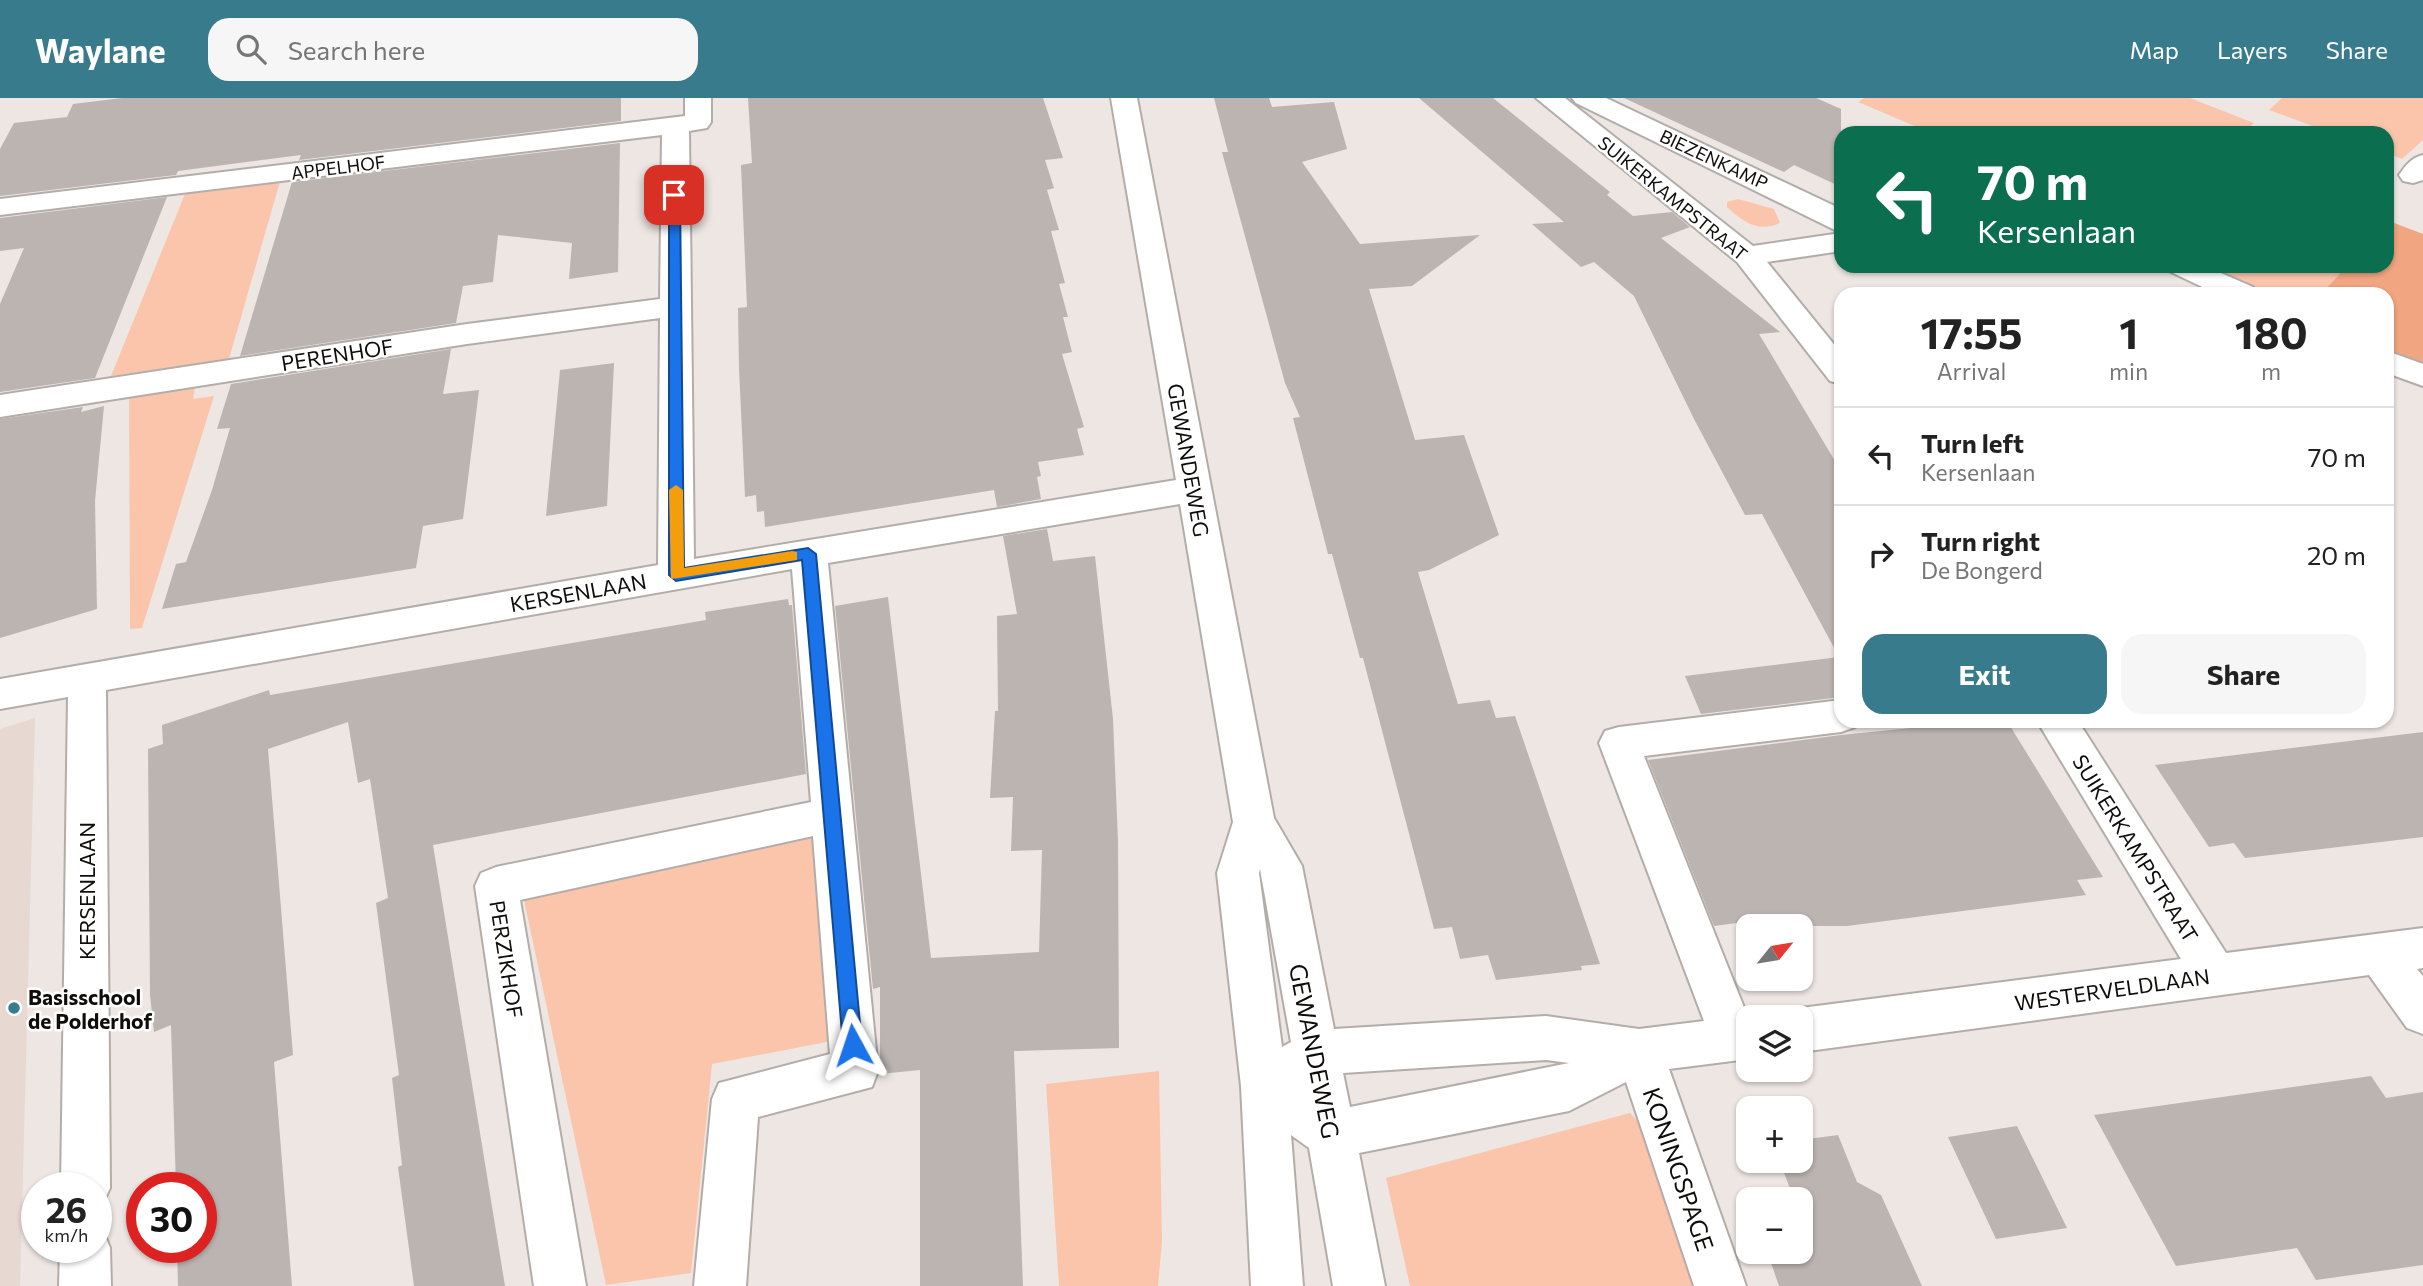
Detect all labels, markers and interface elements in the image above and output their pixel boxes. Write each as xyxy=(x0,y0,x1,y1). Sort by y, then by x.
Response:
search box xyxy=(208,18,698,81)
text: Waylane xyxy=(35,29,166,70)
icon: search xyxy=(232,30,270,68)
text: Search here xyxy=(288,34,425,65)
text: Map xyxy=(2130,35,2179,64)
text: Layers xyxy=(2217,35,2288,64)
text: Share xyxy=(2326,35,2388,64)
street label: BIEZENKAMP xyxy=(1656,124,1772,194)
street label: SUIKERKAMPSTRAAT xyxy=(1594,131,1752,265)
street label: APPELHOF xyxy=(290,150,386,184)
text: 70 m xyxy=(1977,150,2088,210)
icon: left xyxy=(1862,154,1953,245)
pin xyxy=(644,165,704,225)
icon: arrive xyxy=(655,176,693,214)
text: Kersenlaan xyxy=(1977,210,2136,250)
text: 17:55 xyxy=(1920,306,2023,358)
text: 1 xyxy=(2119,306,2138,358)
text: 180 xyxy=(2235,306,2308,358)
street label: PERENHOF xyxy=(279,333,395,375)
text: Arrival xyxy=(1937,357,2006,385)
text: min xyxy=(2109,357,2148,385)
text: m xyxy=(2261,357,2281,385)
street label: GEWANDEWEG xyxy=(1163,381,1215,539)
text: Turn left xyxy=(1921,427,2024,458)
icon: left xyxy=(1862,437,1900,475)
text: 70 m xyxy=(2308,441,2366,472)
text: Kersenlaan xyxy=(1921,458,2035,486)
text: Turn right xyxy=(1921,525,2040,556)
icon: right xyxy=(1862,535,1900,573)
text: 20 m xyxy=(2307,539,2366,570)
text: De Bongerd xyxy=(1921,556,2043,584)
street label: KERSENLAAN xyxy=(508,568,648,616)
button: Exit xyxy=(1862,634,2107,714)
button: Share xyxy=(2121,634,2366,714)
street label: SUIKERKAMPSTRAAT xyxy=(2068,750,2204,946)
street label: KERSENLAAN xyxy=(74,822,99,960)
street label: PERZIKHOF xyxy=(485,898,529,1020)
north arrow xyxy=(1736,914,1813,990)
map controls xyxy=(1736,914,1813,1264)
street label: GEWANDEWEG xyxy=(1284,961,1346,1141)
street label: WESTERVELDLAAN xyxy=(2013,963,2211,1015)
place label: Basisschool de Polderhof xyxy=(28,984,153,1033)
marker: Basisschool de Polderhof xyxy=(6,1000,22,1016)
button: layers xyxy=(1736,1005,1813,1082)
position arrow xyxy=(816,1008,890,1082)
street label: KONINGSPAGE xyxy=(1637,1083,1721,1255)
button: + xyxy=(1736,1096,1813,1173)
speed limit sign: 30 xyxy=(126,1172,217,1263)
text: 26 xyxy=(46,1187,87,1230)
button: − xyxy=(1736,1187,1813,1264)
text: km/h xyxy=(45,1224,88,1246)

